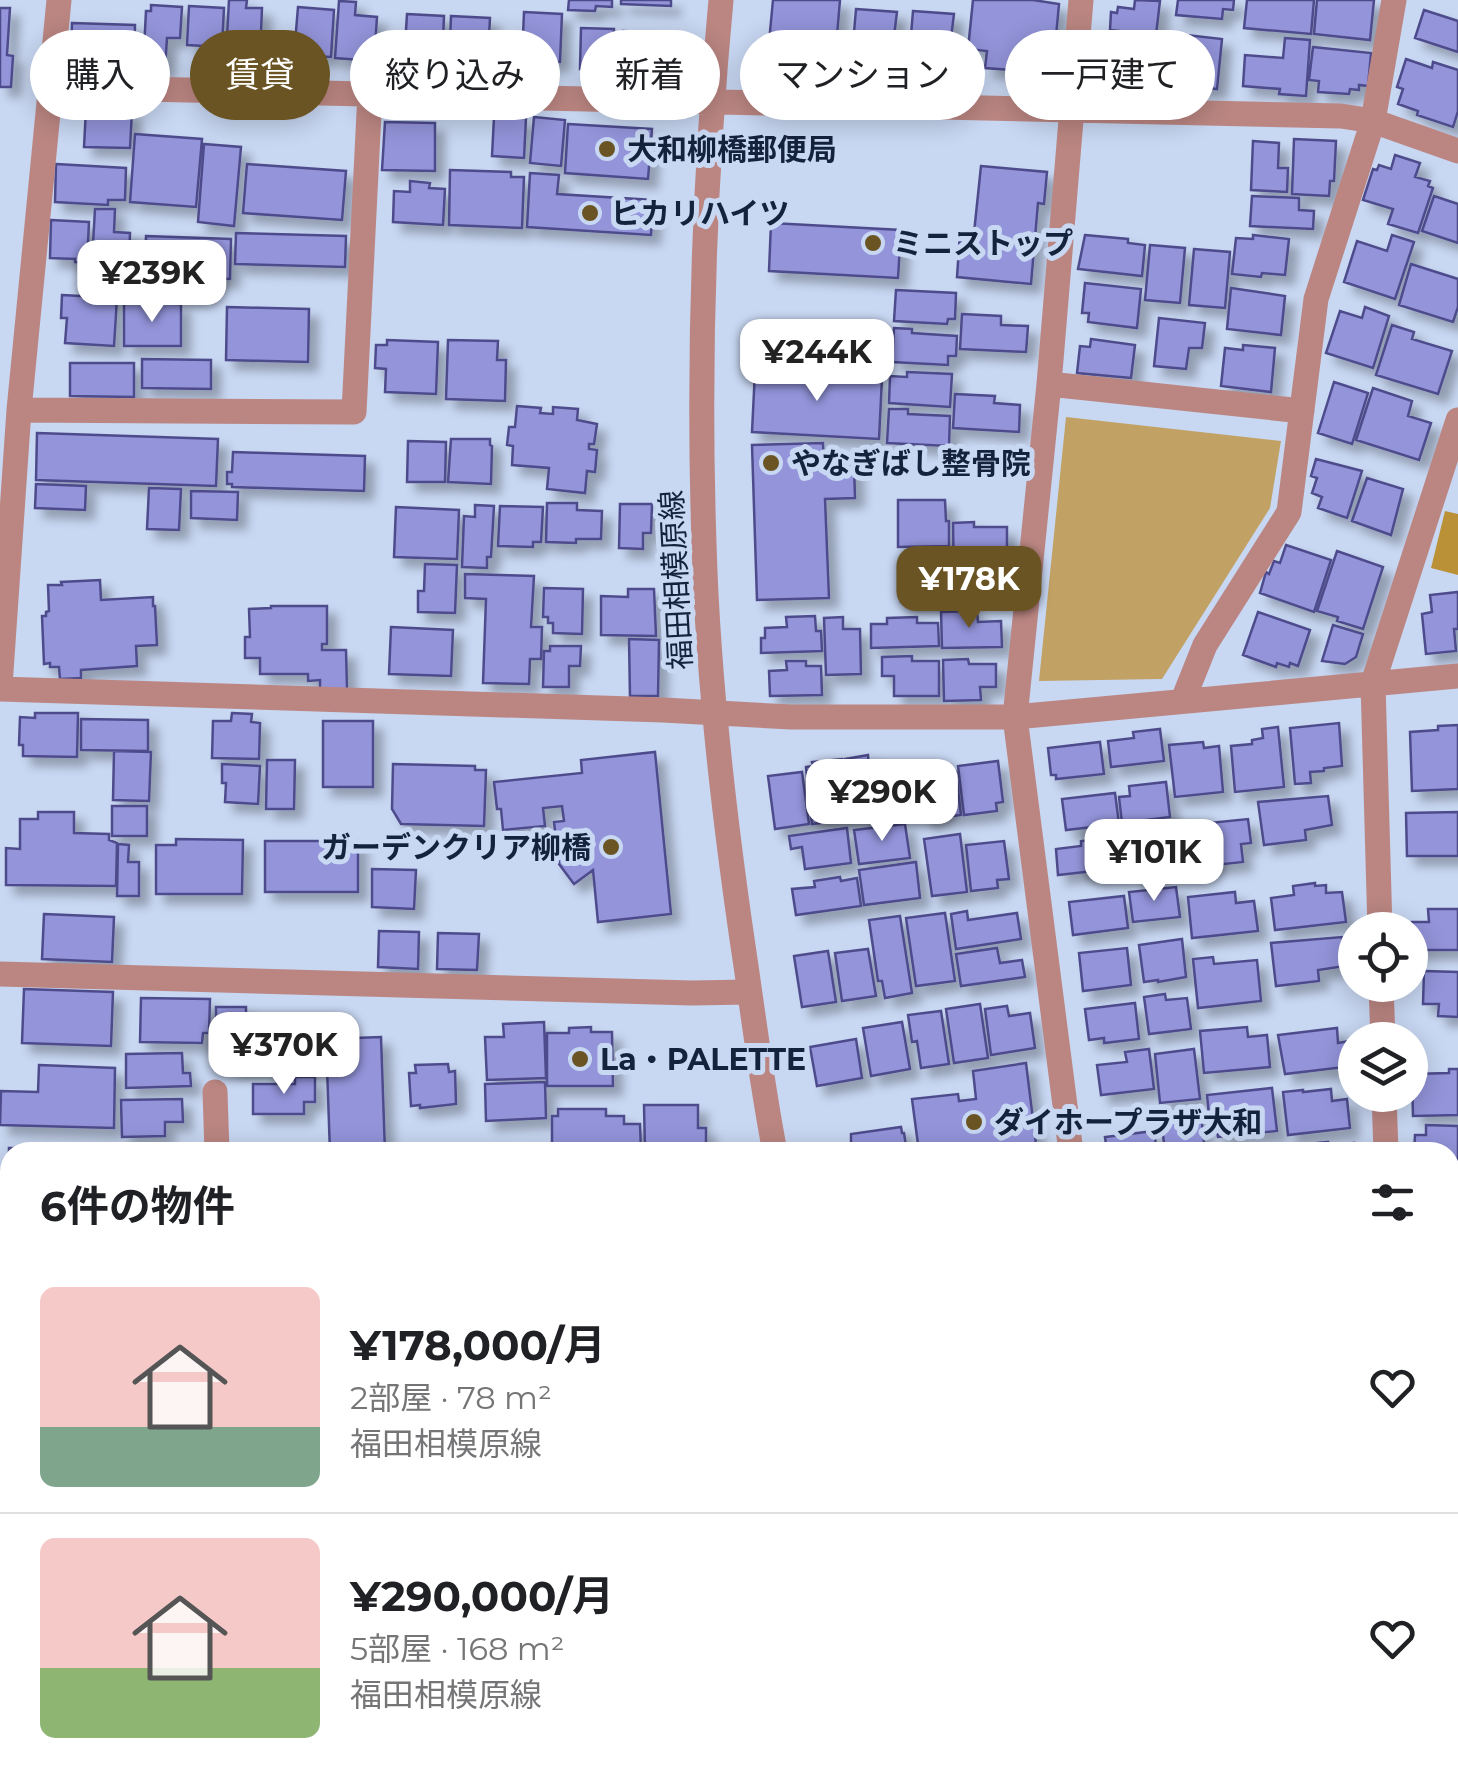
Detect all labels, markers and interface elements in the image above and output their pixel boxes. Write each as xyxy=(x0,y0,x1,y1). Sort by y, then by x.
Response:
chip: 購入 xyxy=(30,30,170,120)
chip: 賃貸 xyxy=(190,30,330,120)
chip: 絞り込み xyxy=(350,30,560,120)
chip: 新着 xyxy=(580,30,720,120)
chip: マンション xyxy=(740,30,985,120)
chip: 一戸建て xyxy=(1005,30,1215,120)
place label: 大和柳橋郵便局 xyxy=(627,131,837,168)
marker: 大和柳橋郵便局 xyxy=(596,138,618,160)
place label: ヒカリハイツ xyxy=(610,195,789,232)
marker: ヒカリハイツ xyxy=(579,202,601,224)
place label: ミニストップ xyxy=(893,225,1073,262)
marker: ミニストップ xyxy=(862,232,884,254)
pin: ¥239K xyxy=(82,240,222,325)
text: ¥239K xyxy=(99,253,205,292)
pin: ¥244K xyxy=(747,319,887,404)
text: ¥244K xyxy=(762,332,872,371)
place label: やなぎばし整骨院 xyxy=(791,445,1031,482)
marker: やなぎばし整骨院 xyxy=(760,452,782,474)
street label: 福田相模原線 xyxy=(653,489,699,671)
pin: ¥178K xyxy=(899,546,1039,631)
text: ¥178K xyxy=(918,559,1020,598)
pin: ¥290K xyxy=(812,759,952,844)
text: ¥290K xyxy=(828,772,936,811)
pin: ¥101K xyxy=(1084,819,1224,904)
place label: ガーデンクリア柳橋 xyxy=(321,829,591,866)
text: ¥101K xyxy=(1107,832,1201,871)
marker: ガーデンクリア柳橋 xyxy=(600,836,622,858)
map controls xyxy=(1338,912,1428,1112)
button: locate xyxy=(1338,912,1428,1002)
pin: ¥370K xyxy=(214,1012,354,1097)
button: layers xyxy=(1338,1022,1428,1112)
text: ¥370K xyxy=(230,1025,338,1064)
place label: La・PALETTE xyxy=(600,1041,806,1078)
marker: La・PALETTE xyxy=(569,1048,591,1070)
place label: ダイホープラザ大和 xyxy=(994,1104,1262,1141)
marker: ダイホープラザ大和 xyxy=(963,1111,985,1133)
icon: filters xyxy=(1365,1175,1420,1230)
text: 6件の物件 xyxy=(40,1180,235,1232)
text: ¥178,000/月 xyxy=(350,1319,606,1371)
icon: home xyxy=(120,1327,240,1447)
icon: heart xyxy=(1365,1360,1420,1415)
text: 2部屋 · 78 m² xyxy=(350,1378,552,1417)
text: 福田相模原線 xyxy=(350,1424,542,1463)
text: ¥290,000/月 xyxy=(350,1570,614,1622)
icon: home xyxy=(120,1578,240,1698)
icon: heart xyxy=(1365,1611,1420,1666)
text: 5部屋 · 168 m² xyxy=(350,1629,565,1668)
text: 福田相模原線 xyxy=(350,1675,542,1714)

